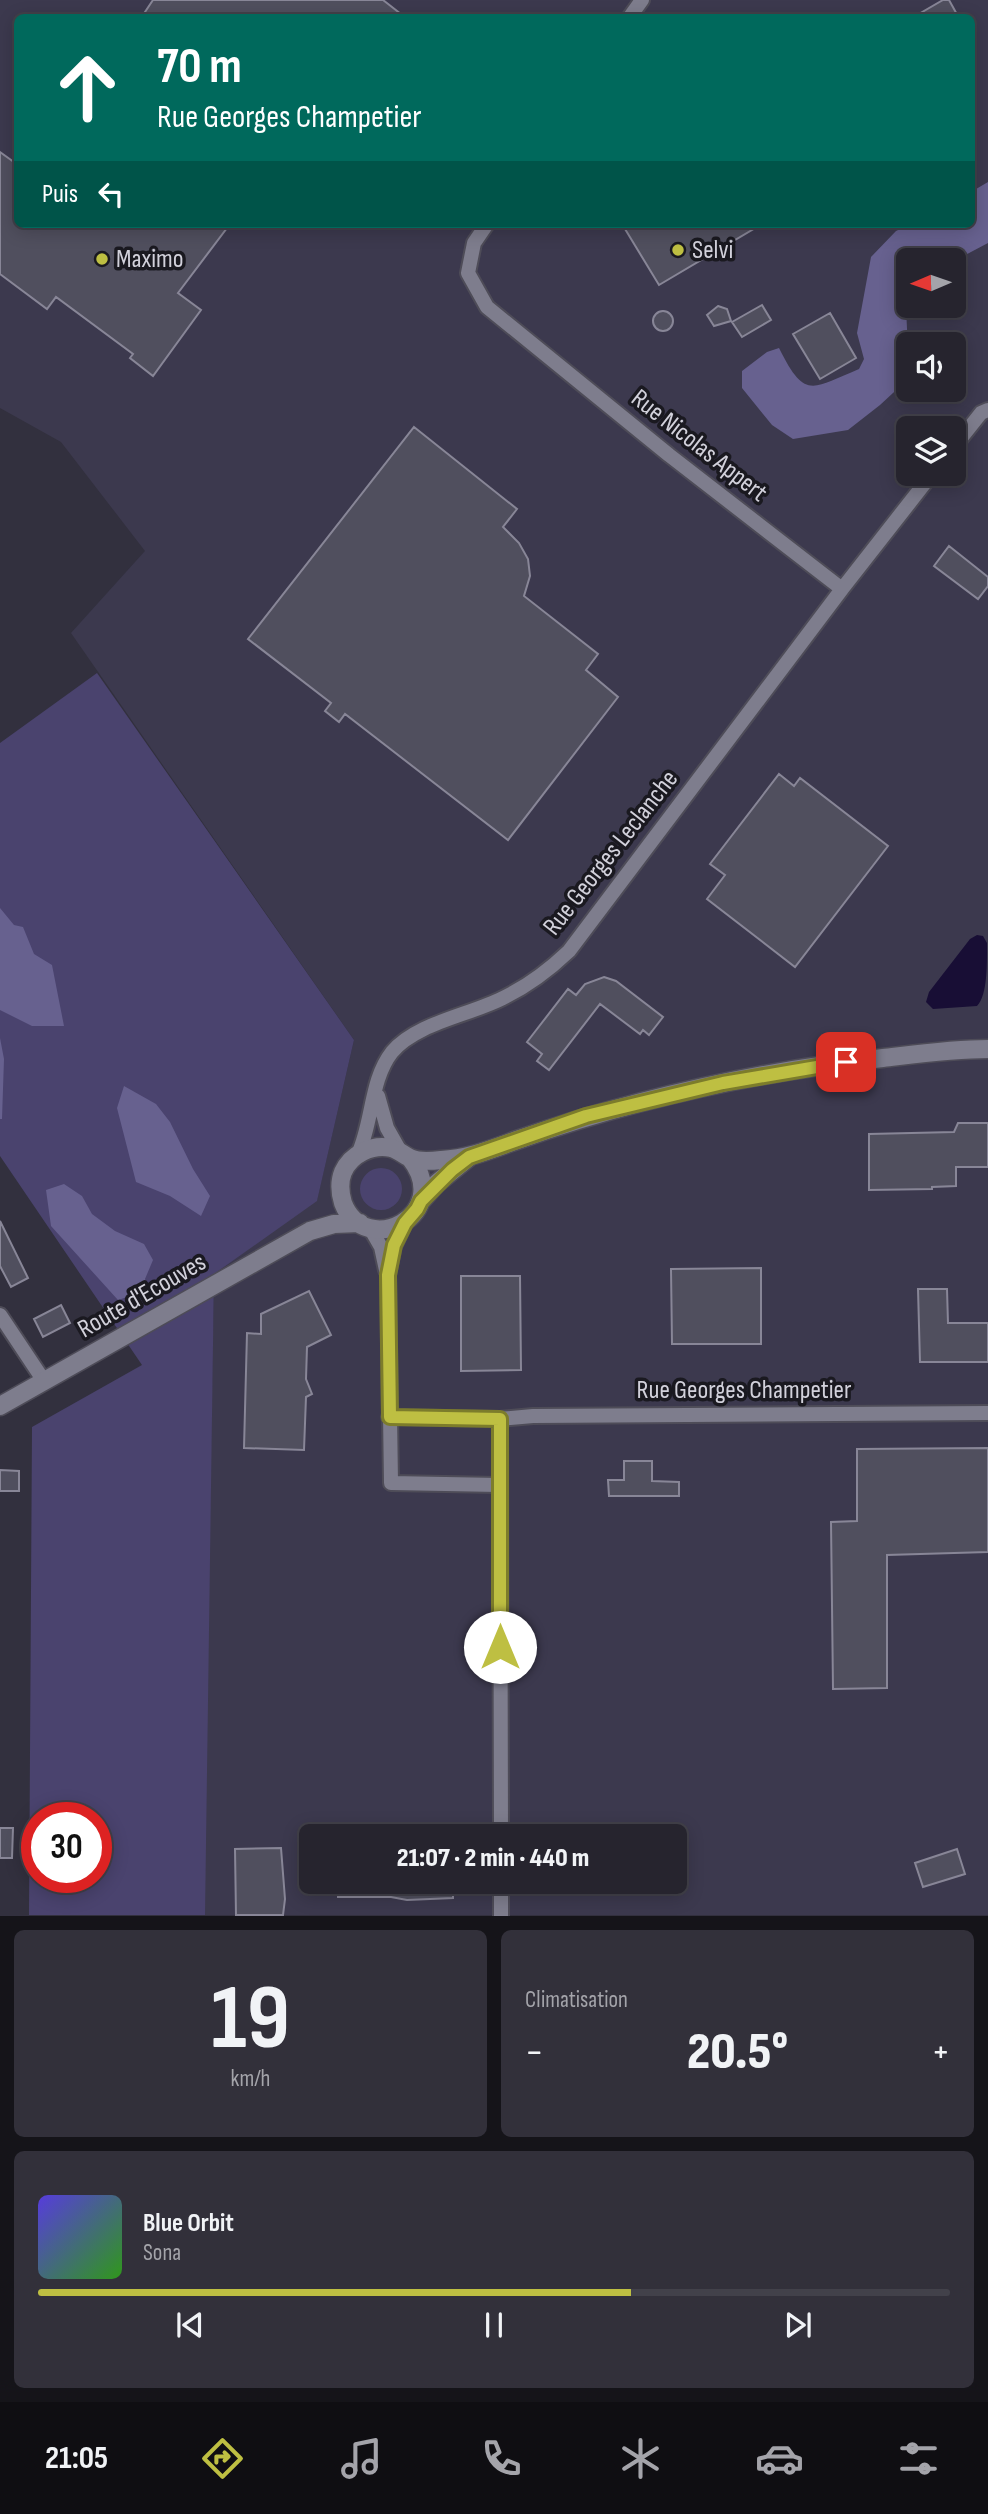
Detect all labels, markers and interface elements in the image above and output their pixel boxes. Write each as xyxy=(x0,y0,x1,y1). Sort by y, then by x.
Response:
text: 70 m xyxy=(157,38,242,97)
icon: ahead xyxy=(42,42,133,133)
text: Rue Georges Champetier xyxy=(157,98,422,137)
icon: left xyxy=(92,175,130,213)
text: Puis xyxy=(42,179,78,210)
place label: Selvi xyxy=(692,235,733,266)
marker: Selvi xyxy=(670,242,686,258)
place label: Maximo xyxy=(116,244,184,275)
north arrow xyxy=(896,248,966,318)
map controls xyxy=(896,248,966,486)
marker: Maximo xyxy=(94,251,110,267)
button: sound xyxy=(896,332,966,402)
street label: Rue Nicolas Appert xyxy=(625,383,773,509)
button: layers xyxy=(896,416,966,486)
street label: Rue Georges Leclanche xyxy=(537,764,685,942)
pin xyxy=(816,1032,876,1092)
icon: arrive xyxy=(827,1043,865,1081)
street label: Route d'Ecouves xyxy=(72,1247,212,1345)
street label: Rue Georges Champetier xyxy=(637,1375,852,1406)
position arrow xyxy=(463,1610,537,1684)
speed limit sign: 30 xyxy=(21,1802,112,1893)
text: 21:07 · 2 min · 440 m xyxy=(397,1843,589,1874)
text: 19 xyxy=(211,1965,290,2074)
text: Climatisation xyxy=(525,1986,628,2014)
text: 20.5° xyxy=(687,2021,788,2084)
text: − xyxy=(525,2030,544,2075)
text: + xyxy=(931,2030,950,2075)
text: km/h xyxy=(231,2065,270,2093)
text: Blue Orbit xyxy=(143,2208,234,2239)
text: Sona xyxy=(143,2239,181,2267)
icon: previous xyxy=(171,2306,209,2344)
icon: pause xyxy=(475,2306,513,2344)
icon: next xyxy=(779,2306,817,2344)
icon: directions xyxy=(198,2434,247,2483)
icon: music xyxy=(337,2434,386,2483)
icon: phone xyxy=(477,2434,526,2483)
icon: climate xyxy=(616,2434,665,2483)
icon: car xyxy=(755,2434,804,2483)
icon: filters xyxy=(894,2434,943,2483)
text: 21:05 xyxy=(45,2439,108,2478)

